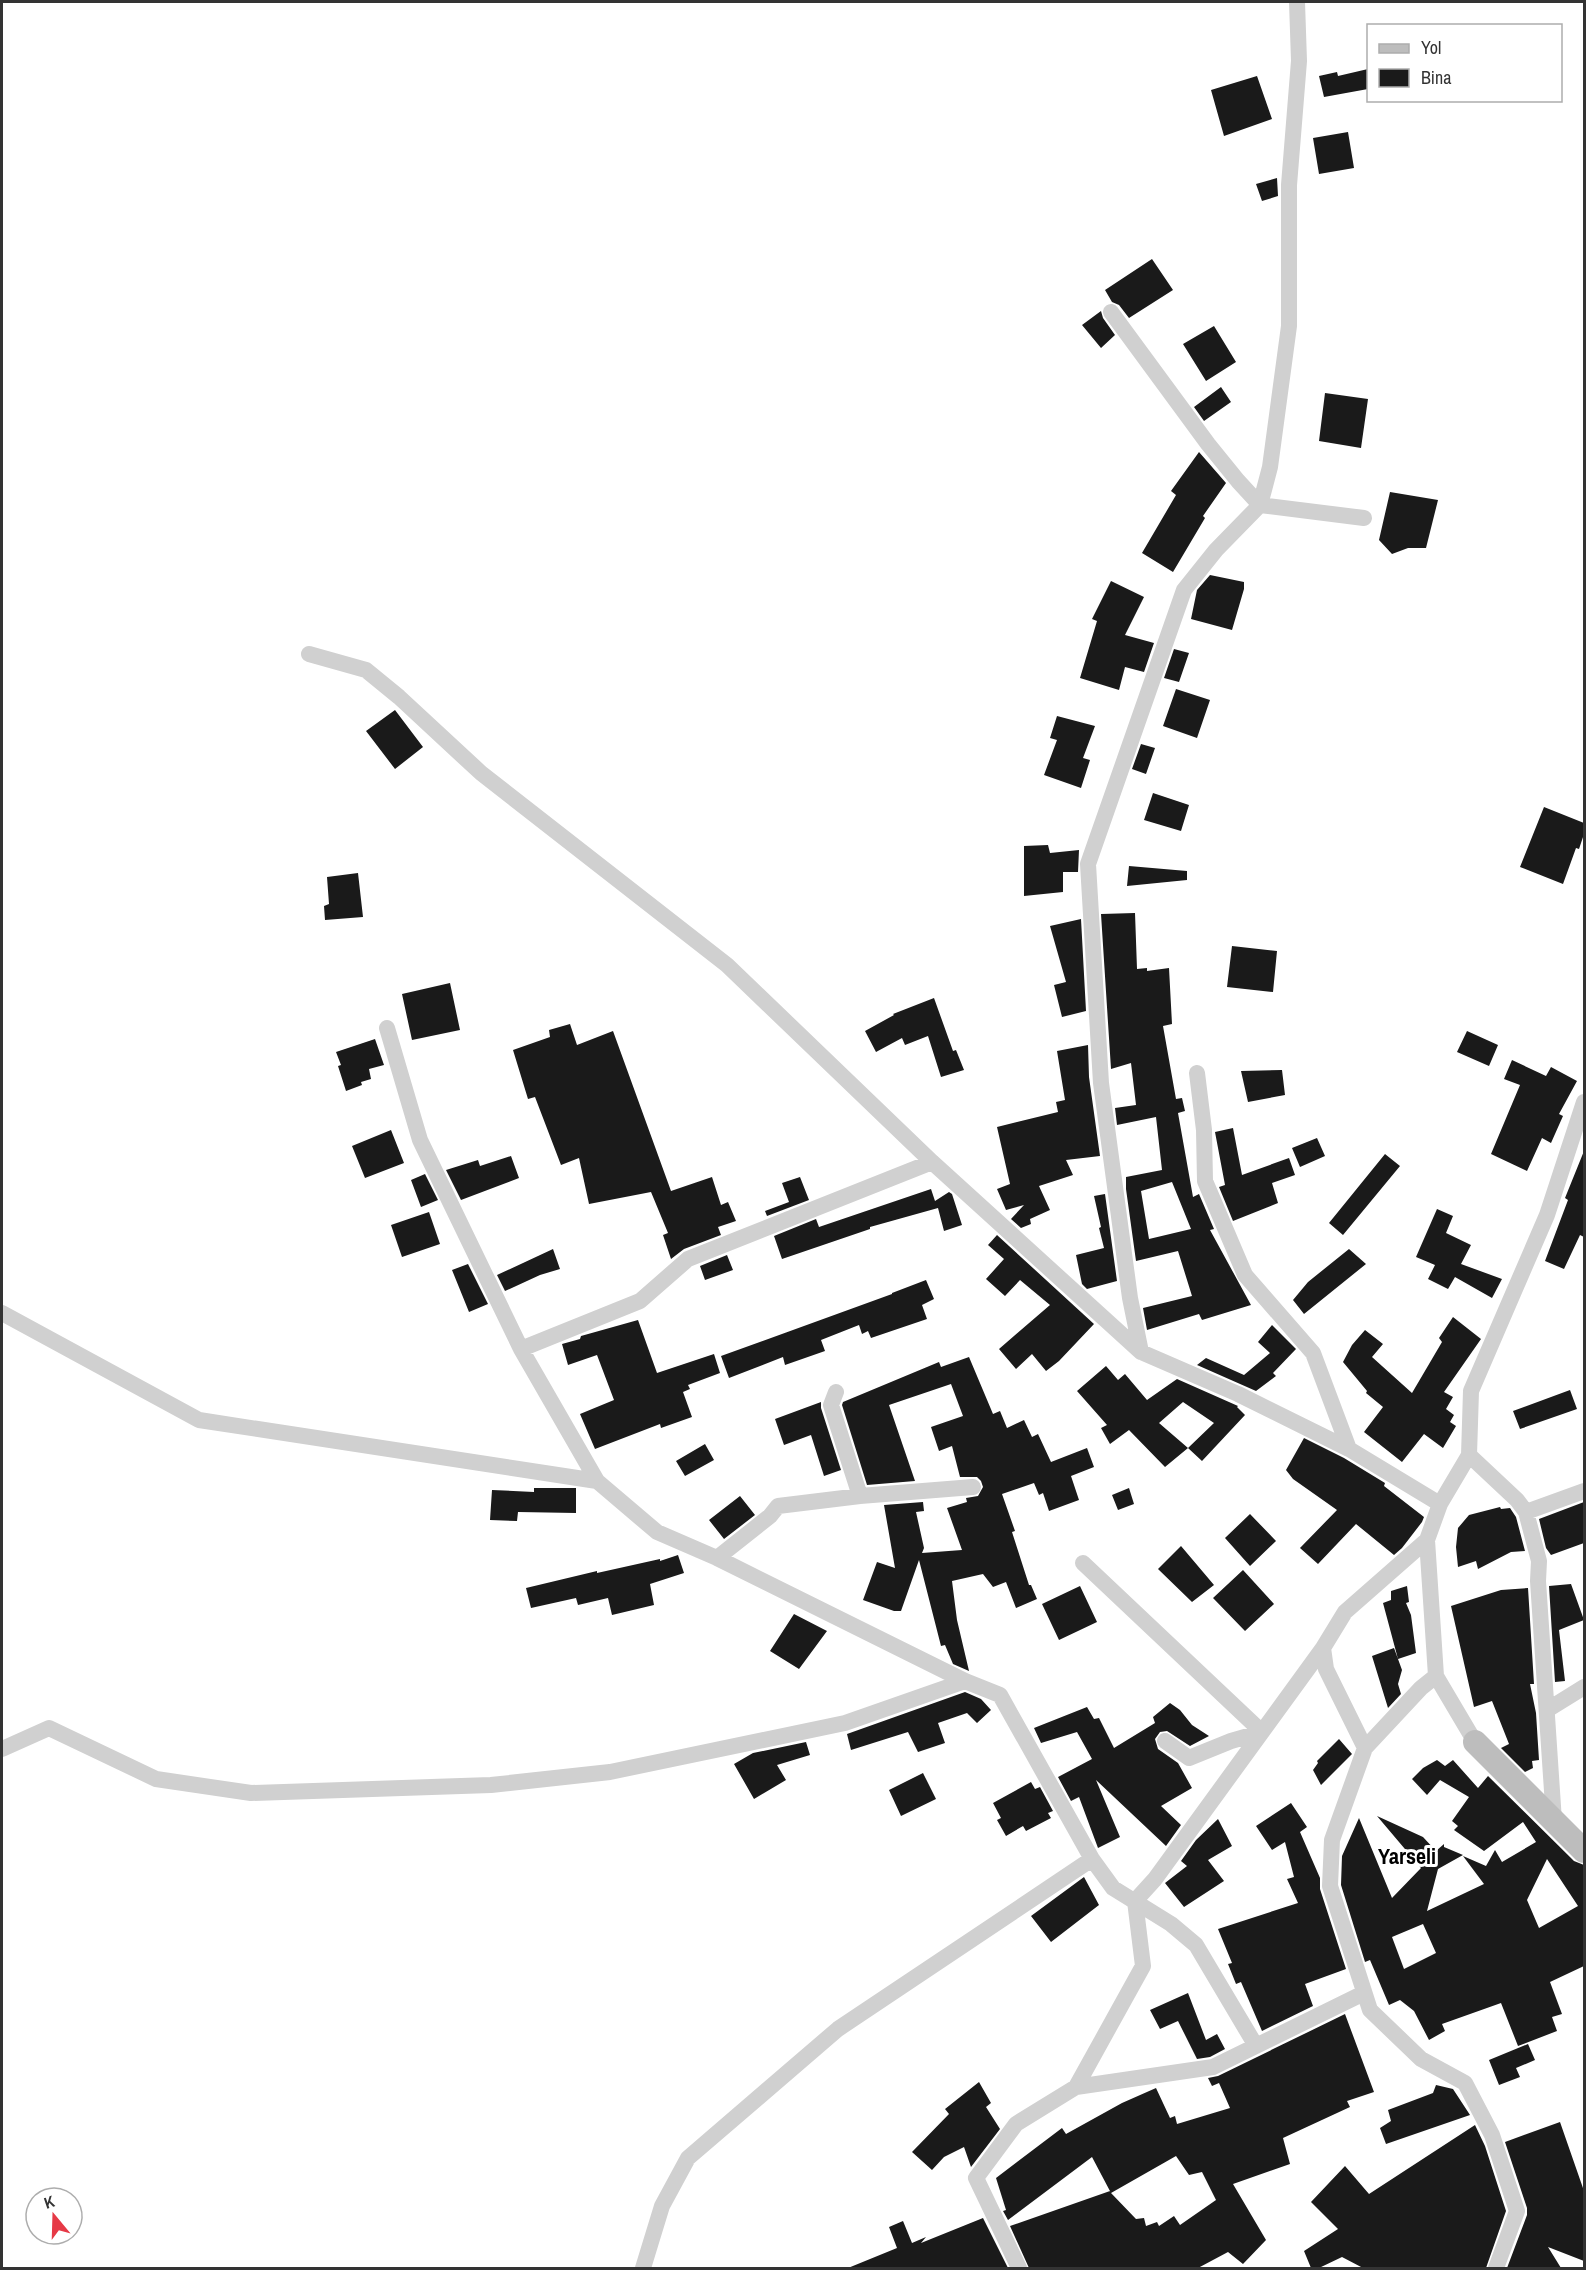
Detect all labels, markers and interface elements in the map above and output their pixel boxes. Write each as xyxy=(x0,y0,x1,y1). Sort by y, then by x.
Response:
legend xyxy=(1367,24,1562,102)
text: Yol xyxy=(1421,35,1441,60)
text: Bina xyxy=(1421,65,1451,90)
district label: Yarseli xyxy=(1378,1841,1436,1871)
north arrow xyxy=(24,2186,84,2246)
text: K xyxy=(41,2190,58,2214)

